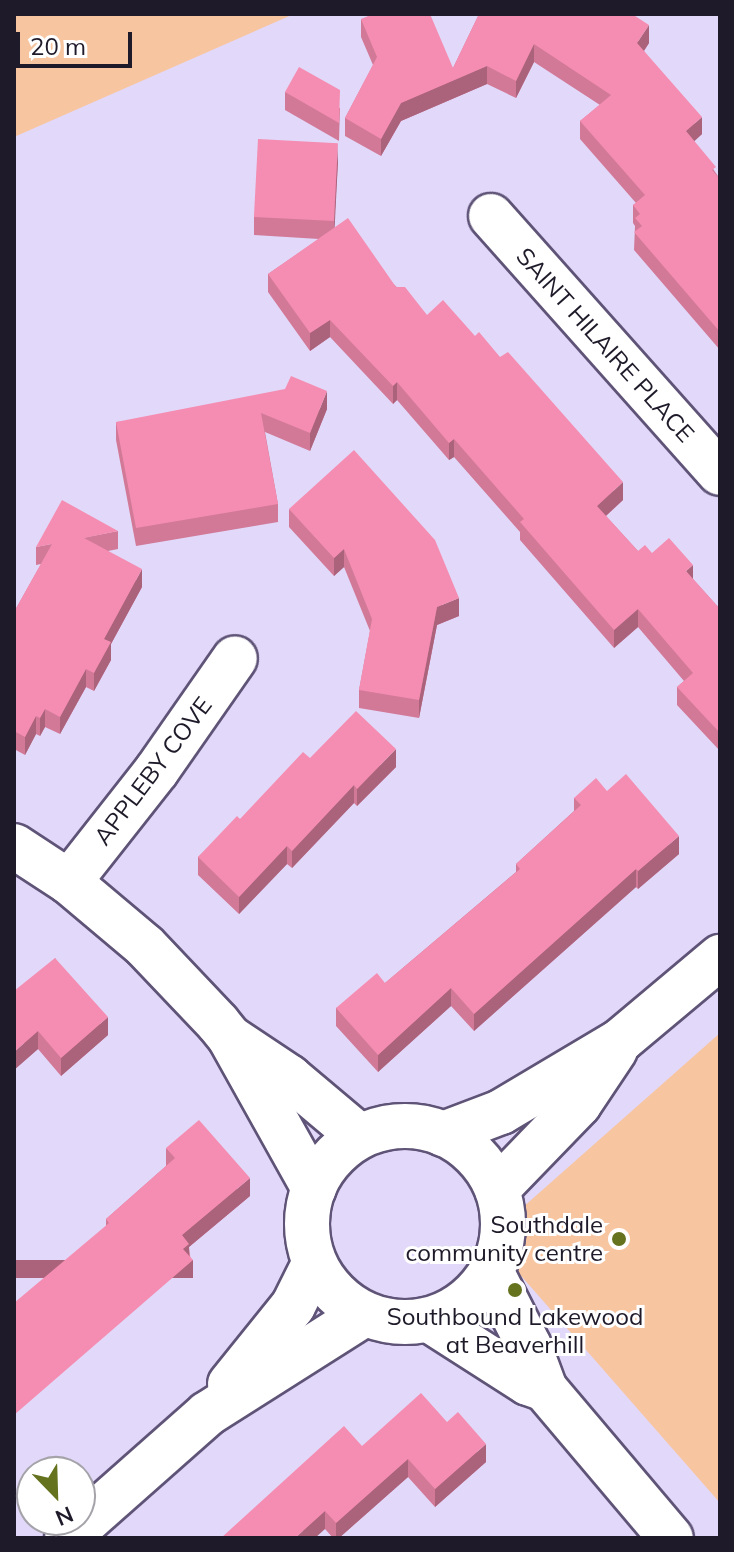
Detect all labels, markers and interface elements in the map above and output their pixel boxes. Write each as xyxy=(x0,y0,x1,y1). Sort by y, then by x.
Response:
scale bar xyxy=(20,16,136,66)
text: 20 m xyxy=(30,31,86,61)
street label: SAINT HILAIRE PLACE xyxy=(510,242,700,448)
street label: APPLEBY COVE xyxy=(88,691,218,851)
place label: Southdale community centre xyxy=(406,1211,603,1267)
marker: Southdale community centre xyxy=(610,1230,628,1248)
marker: Southbound Lakewood at Beaverhill xyxy=(506,1281,524,1299)
place label: Southbound Lakewood at Beaverhill xyxy=(387,1303,643,1359)
north arrow xyxy=(16,1456,96,1536)
text: N xyxy=(51,1500,78,1532)

